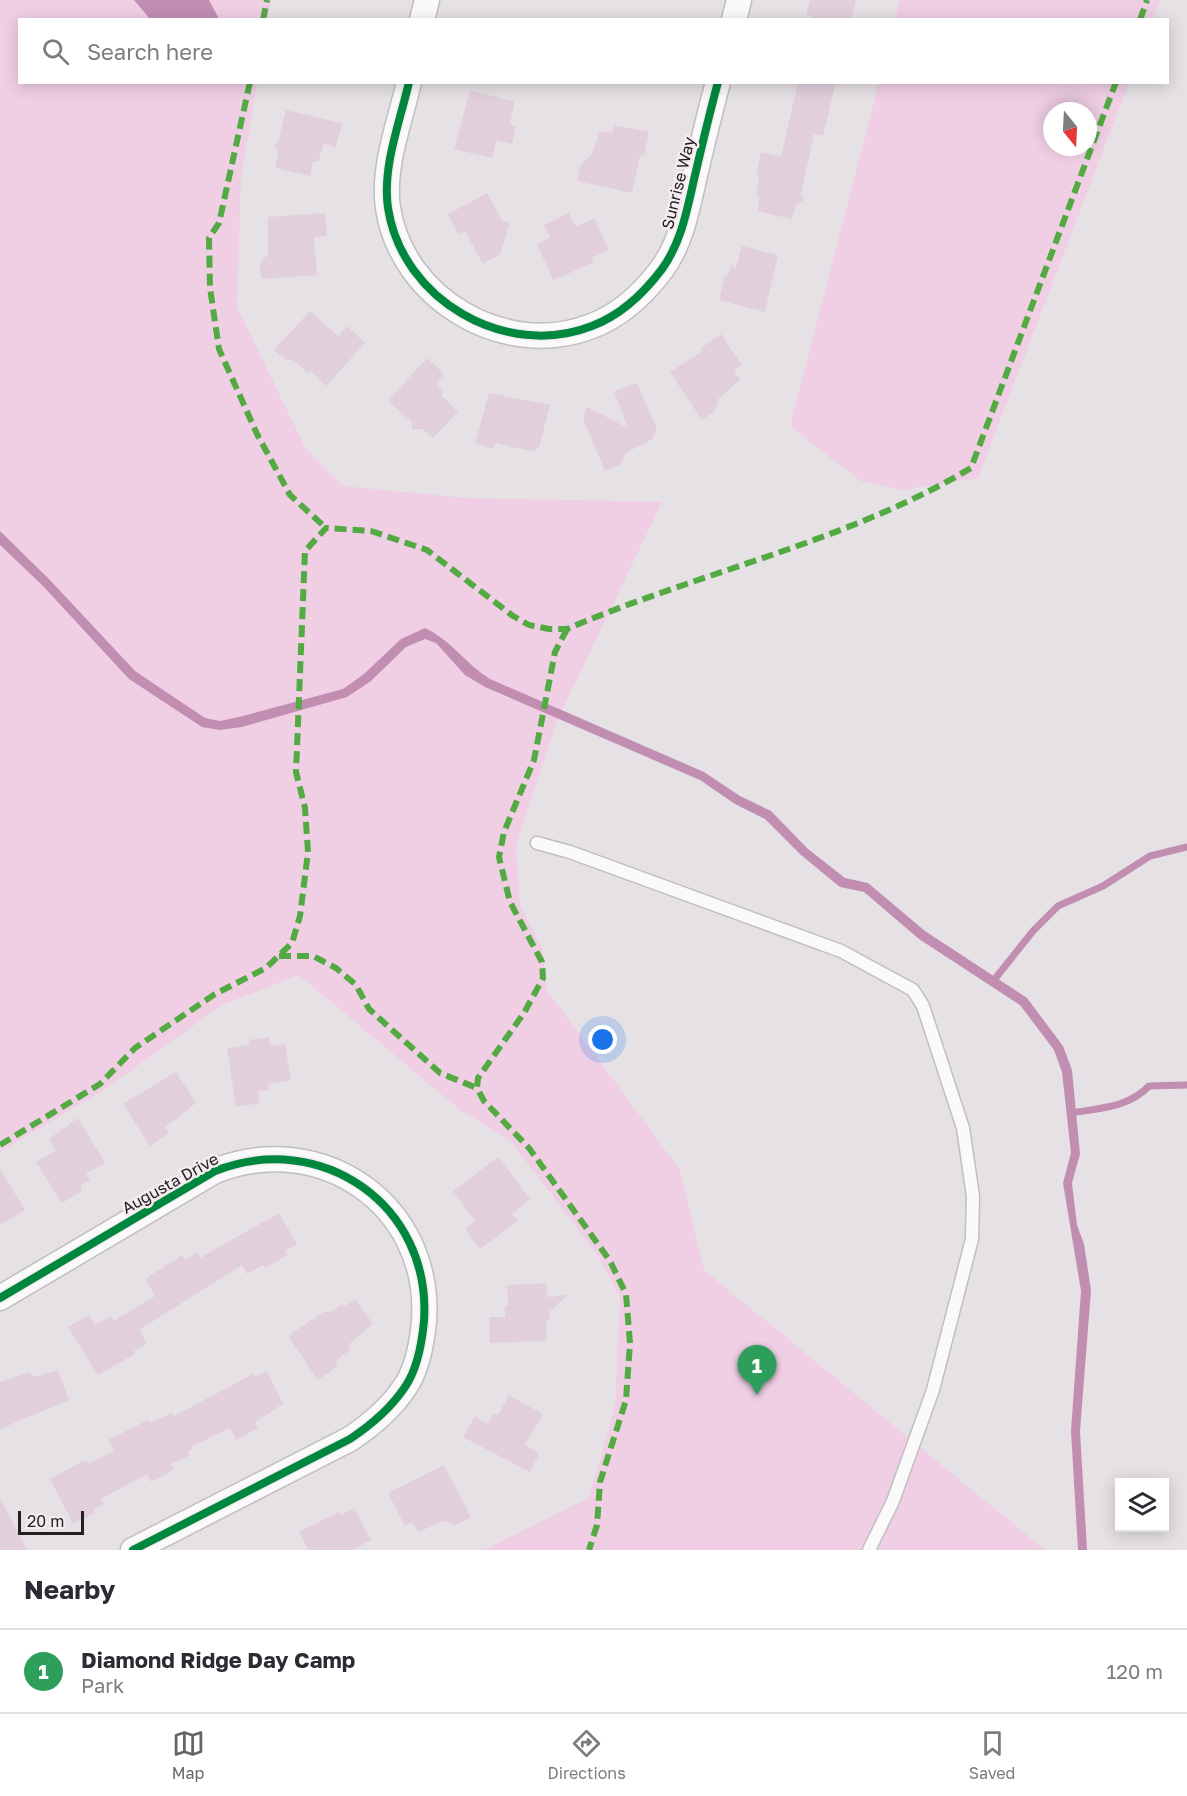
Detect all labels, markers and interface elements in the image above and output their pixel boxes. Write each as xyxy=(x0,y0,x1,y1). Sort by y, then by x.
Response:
search box xyxy=(18,18,1169,84)
icon: search xyxy=(39,35,72,68)
text: Search here xyxy=(87,38,213,65)
north arrow xyxy=(1043,102,1097,156)
street label: Sunrise Way xyxy=(657,135,699,231)
your location xyxy=(588,1025,617,1054)
street label: Augusta Drive xyxy=(118,1148,222,1218)
pin: 1 xyxy=(738,1346,777,1395)
map controls xyxy=(1115,1478,1169,1532)
button: layers xyxy=(1115,1478,1169,1532)
scale bar xyxy=(18,1508,84,1536)
text: 20 m xyxy=(27,1511,64,1531)
text: Nearby xyxy=(24,1574,115,1605)
text: Diamond Ridge Day Camp xyxy=(81,1646,355,1673)
text: 1 xyxy=(38,1659,49,1683)
text: 120 m xyxy=(1107,1659,1163,1683)
text: Park xyxy=(81,1673,124,1697)
tab: Map xyxy=(172,1727,205,1783)
tab: Directions xyxy=(548,1727,626,1783)
tab: Saved xyxy=(969,1727,1015,1783)

